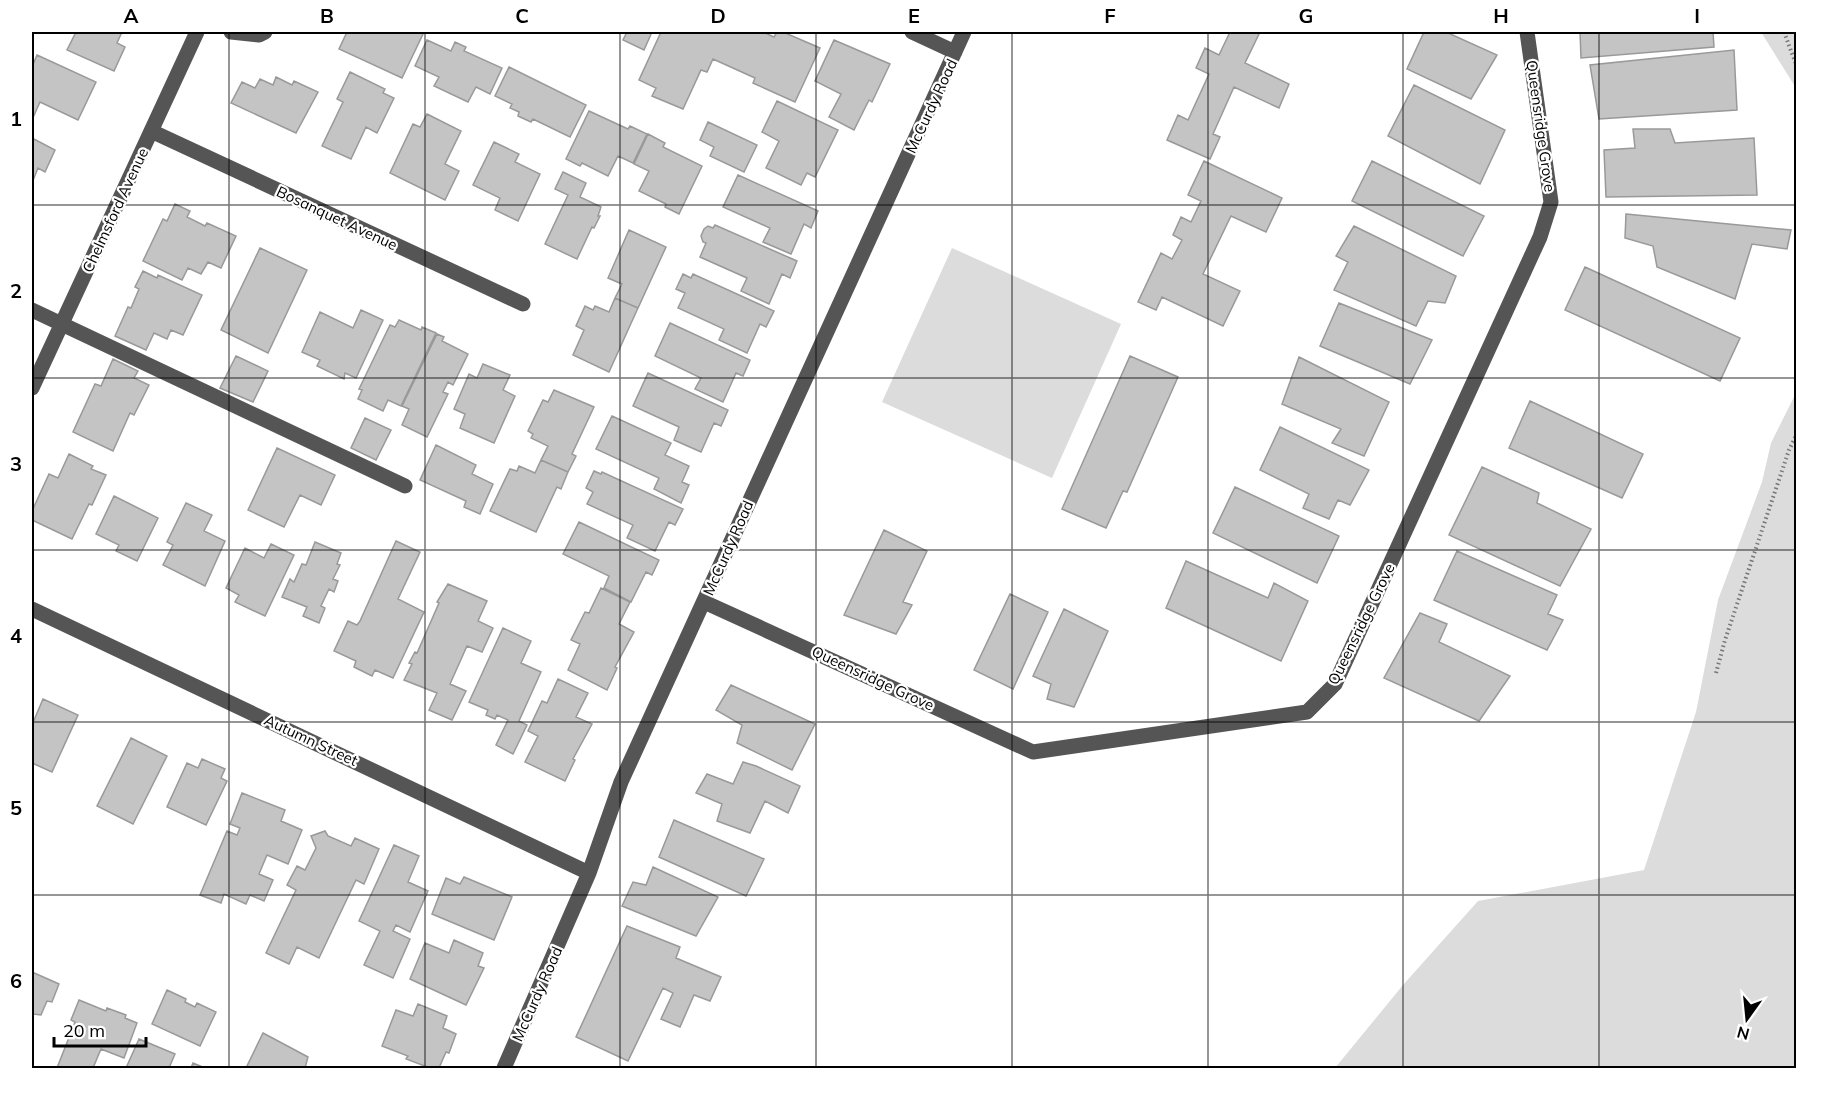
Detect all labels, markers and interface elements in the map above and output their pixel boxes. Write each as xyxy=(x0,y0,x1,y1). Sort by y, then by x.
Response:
text: A xyxy=(124,3,139,28)
text: B xyxy=(320,3,334,28)
text: C xyxy=(515,3,529,28)
text: D xyxy=(710,3,726,28)
text: E xyxy=(908,3,920,28)
text: F xyxy=(1104,3,1116,28)
text: G xyxy=(1299,3,1313,28)
text: H xyxy=(1493,3,1509,28)
text: I xyxy=(1694,3,1700,28)
street label: McCurdy Road xyxy=(901,56,961,156)
street label: Queensridge Grove xyxy=(1522,59,1560,193)
text: 1 xyxy=(10,106,22,131)
street label: Chelmsford Avenue xyxy=(78,145,152,275)
street label: Bosanquet Avenue xyxy=(274,182,400,254)
text: 2 xyxy=(10,278,22,303)
text: 3 xyxy=(10,451,22,476)
street label: McCurdy Road xyxy=(699,498,757,598)
street label: Queensridge Grove xyxy=(1323,560,1399,688)
text: 4 xyxy=(10,623,22,648)
street label: Queensridge Grove xyxy=(809,641,937,715)
street label: Autumn Street xyxy=(261,710,361,770)
text: 5 xyxy=(10,795,22,820)
street label: McCurdy Road xyxy=(508,944,566,1044)
text: 6 xyxy=(10,968,22,993)
north arrow xyxy=(1717,989,1777,1049)
scale bar xyxy=(54,1010,146,1048)
text: 20 m xyxy=(63,1019,105,1042)
text: N xyxy=(1735,1022,1752,1045)

